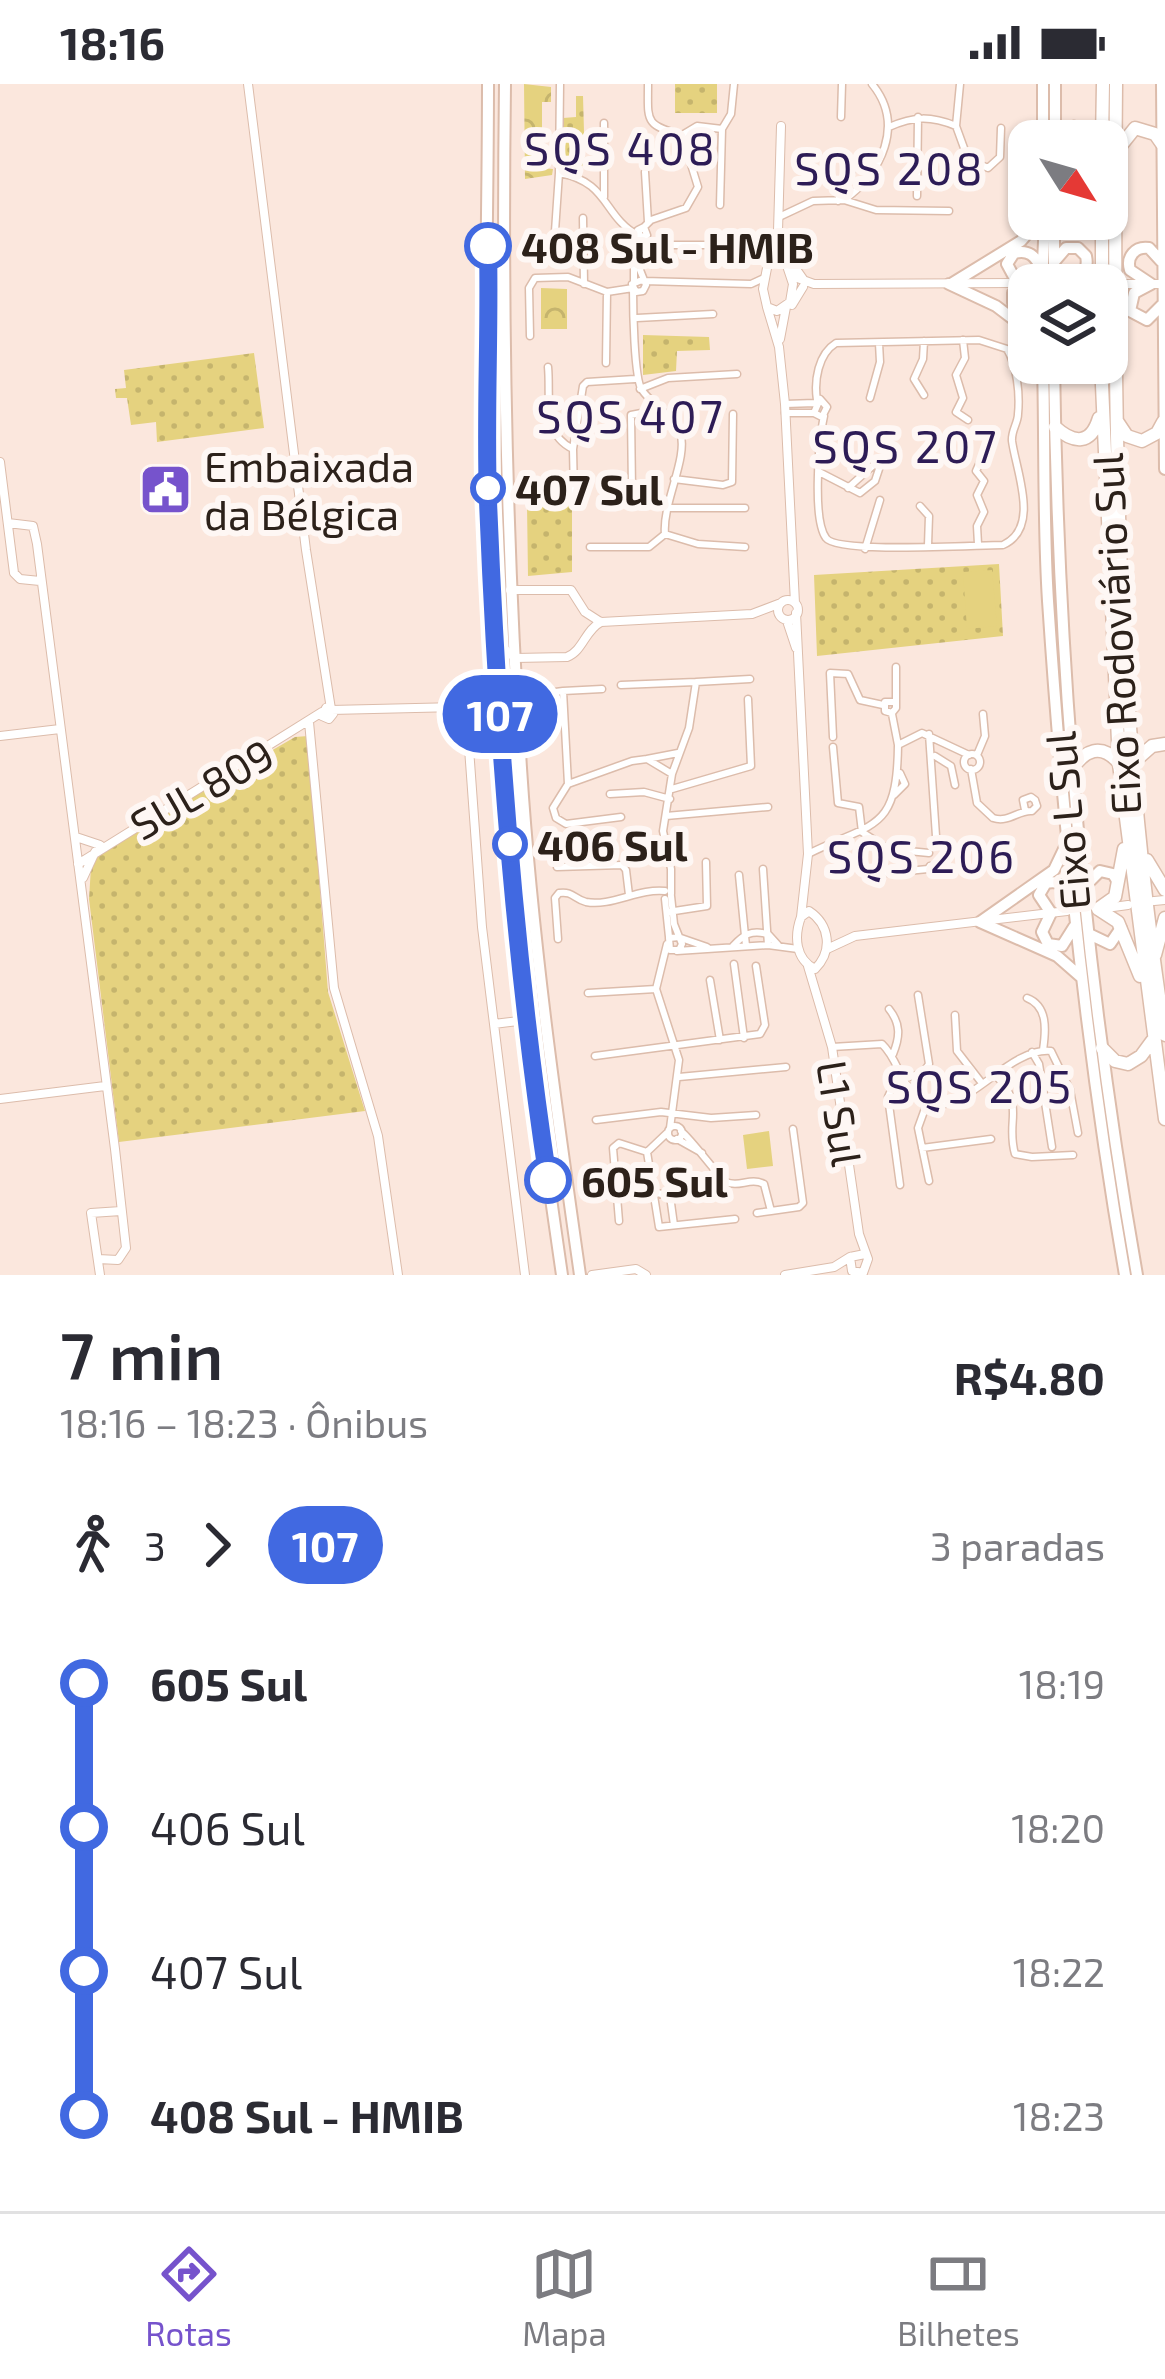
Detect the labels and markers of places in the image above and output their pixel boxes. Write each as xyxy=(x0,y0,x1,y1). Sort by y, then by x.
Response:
place label: 408 Sul - HMIB xyxy=(521,221,814,271)
marker: 408 Sul - HMIB xyxy=(466,224,510,268)
place label: Embaixada da Bélgica xyxy=(204,440,414,538)
public building icon: Embaixada da Bélgica xyxy=(137,461,193,517)
place label: 407 Sul xyxy=(515,463,663,513)
marker: 407 Sul xyxy=(472,472,504,504)
place label: 406 Sul xyxy=(537,819,688,869)
marker: 406 Sul xyxy=(494,828,526,860)
place label: 605 Sul xyxy=(581,1155,728,1205)
marker: 605 Sul xyxy=(526,1158,570,1202)

